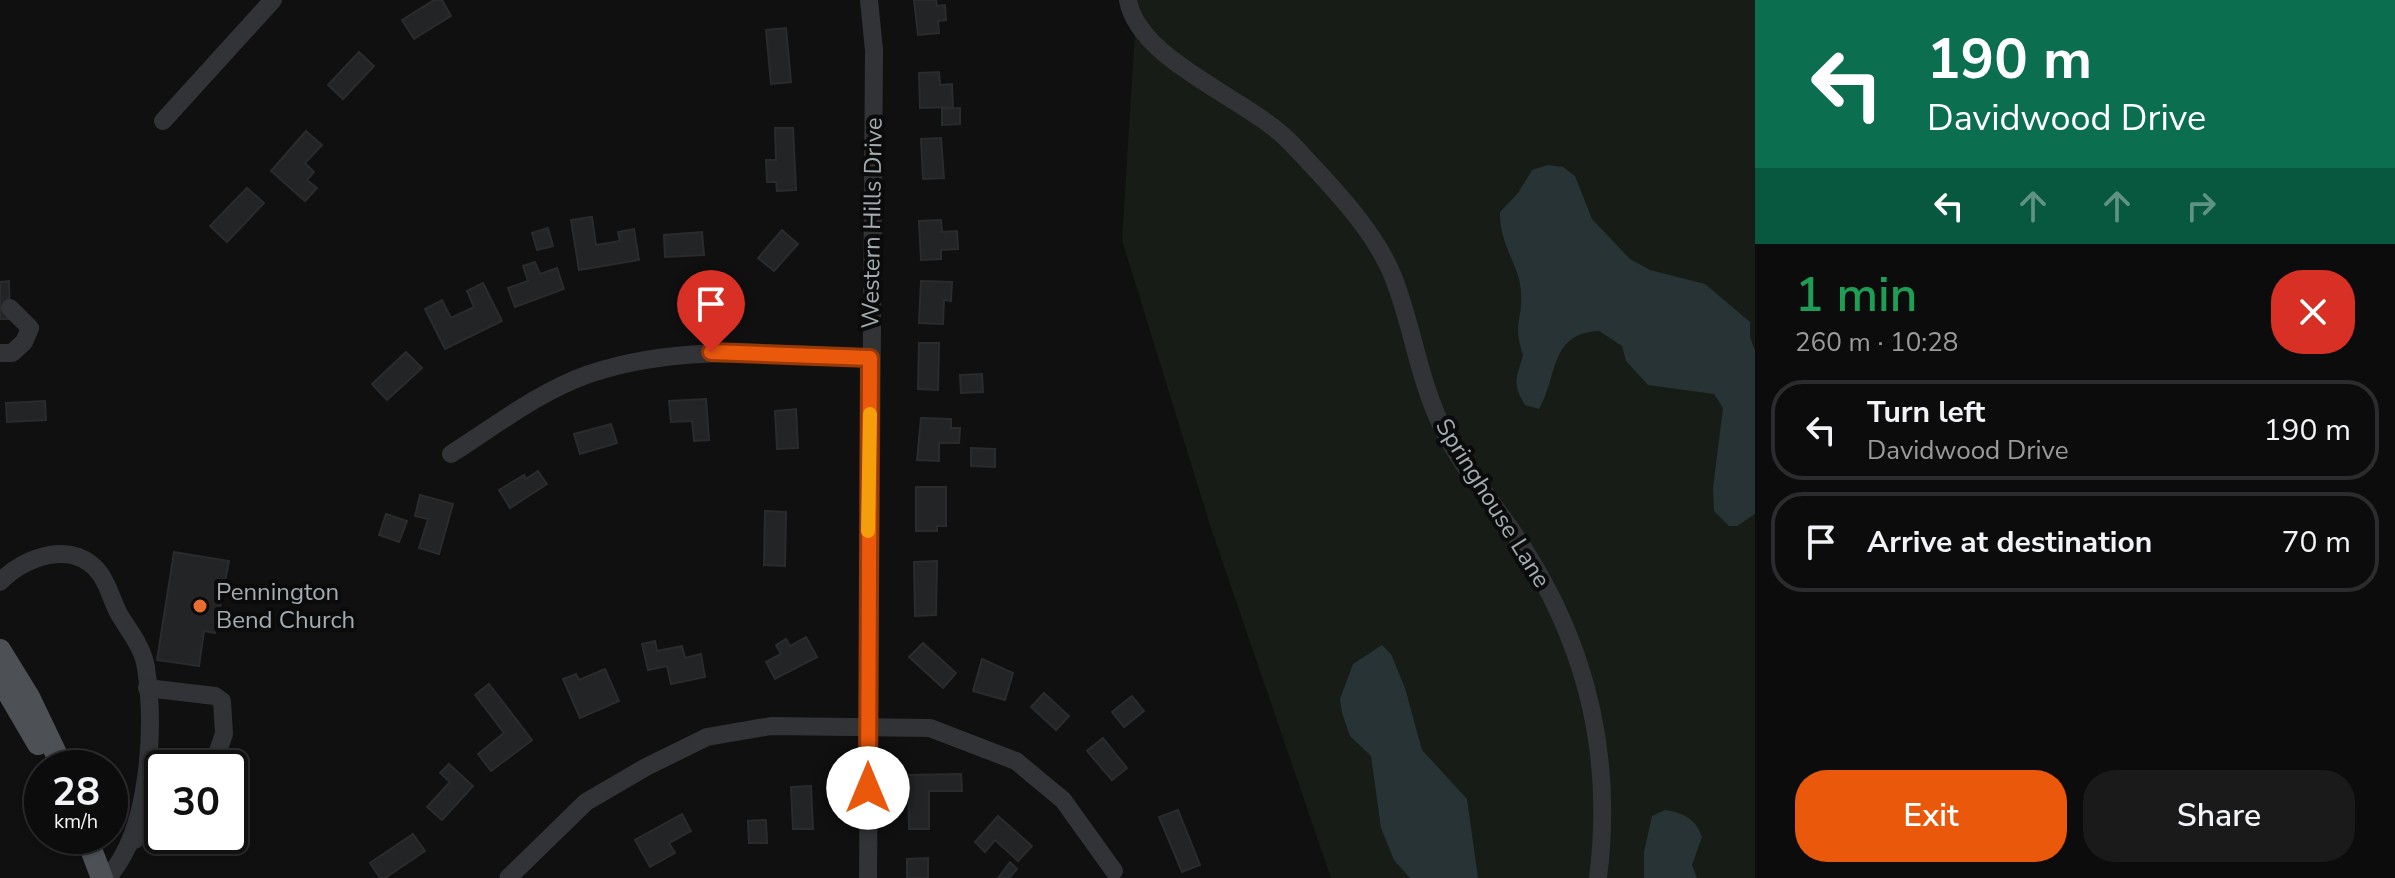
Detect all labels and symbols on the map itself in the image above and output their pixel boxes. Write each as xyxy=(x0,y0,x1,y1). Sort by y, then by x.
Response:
street label: Western Hills Drive xyxy=(854,117,890,329)
pin xyxy=(677,270,745,352)
street label: Springhouse Lane xyxy=(1428,412,1558,594)
place label: Pennington Bend Church xyxy=(216,576,355,636)
marker: Pennington Bend Church xyxy=(191,597,209,615)
position arrow xyxy=(826,746,910,830)
speed limit sign: 30 xyxy=(144,750,248,854)

